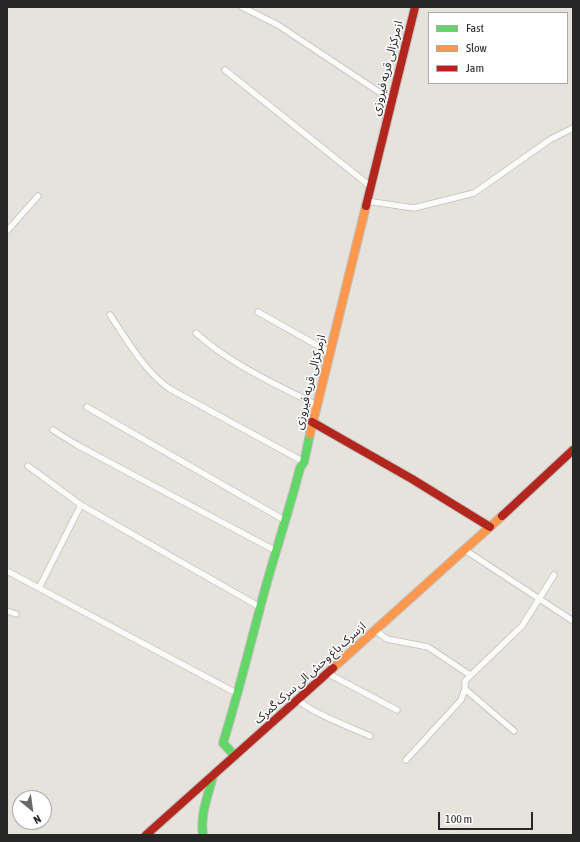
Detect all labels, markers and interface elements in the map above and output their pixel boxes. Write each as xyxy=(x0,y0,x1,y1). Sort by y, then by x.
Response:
legend xyxy=(428,12,568,84)
street label: ازمرکزالی قریه فیروزی xyxy=(368,19,406,117)
text: Fast xyxy=(466,21,484,35)
text: Slow xyxy=(466,41,487,55)
text: Jam xyxy=(466,61,484,75)
street label: ازمرکزالی قریه فیروزی xyxy=(291,333,329,431)
street label: ازسرک باغ وحش الی سرک گمرک xyxy=(251,619,369,727)
north arrow xyxy=(12,790,52,830)
scale bar xyxy=(440,804,535,830)
text: 100 m xyxy=(445,812,472,826)
text: N xyxy=(32,813,43,826)

